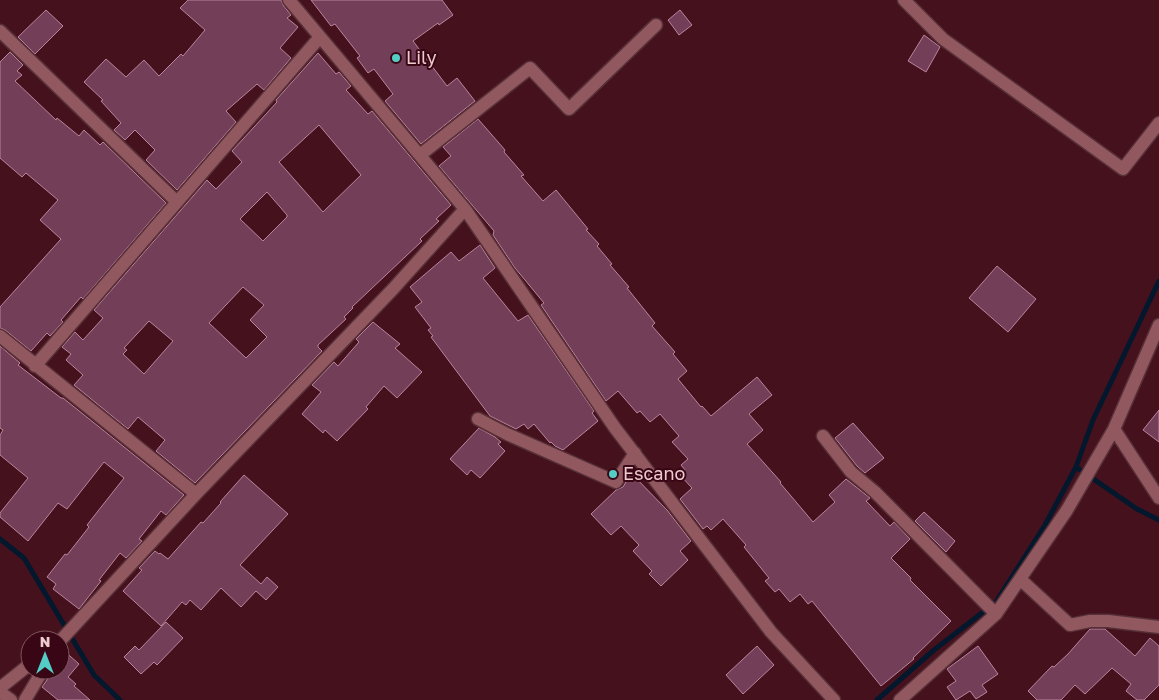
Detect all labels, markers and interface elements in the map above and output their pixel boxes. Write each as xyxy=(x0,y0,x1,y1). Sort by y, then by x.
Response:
place label: Lily xyxy=(406,46,437,68)
marker: Lily xyxy=(390,52,402,64)
place label: Escano xyxy=(623,462,685,484)
marker: Escano xyxy=(607,468,619,480)
north arrow xyxy=(20,630,70,680)
text: N xyxy=(40,633,50,650)

